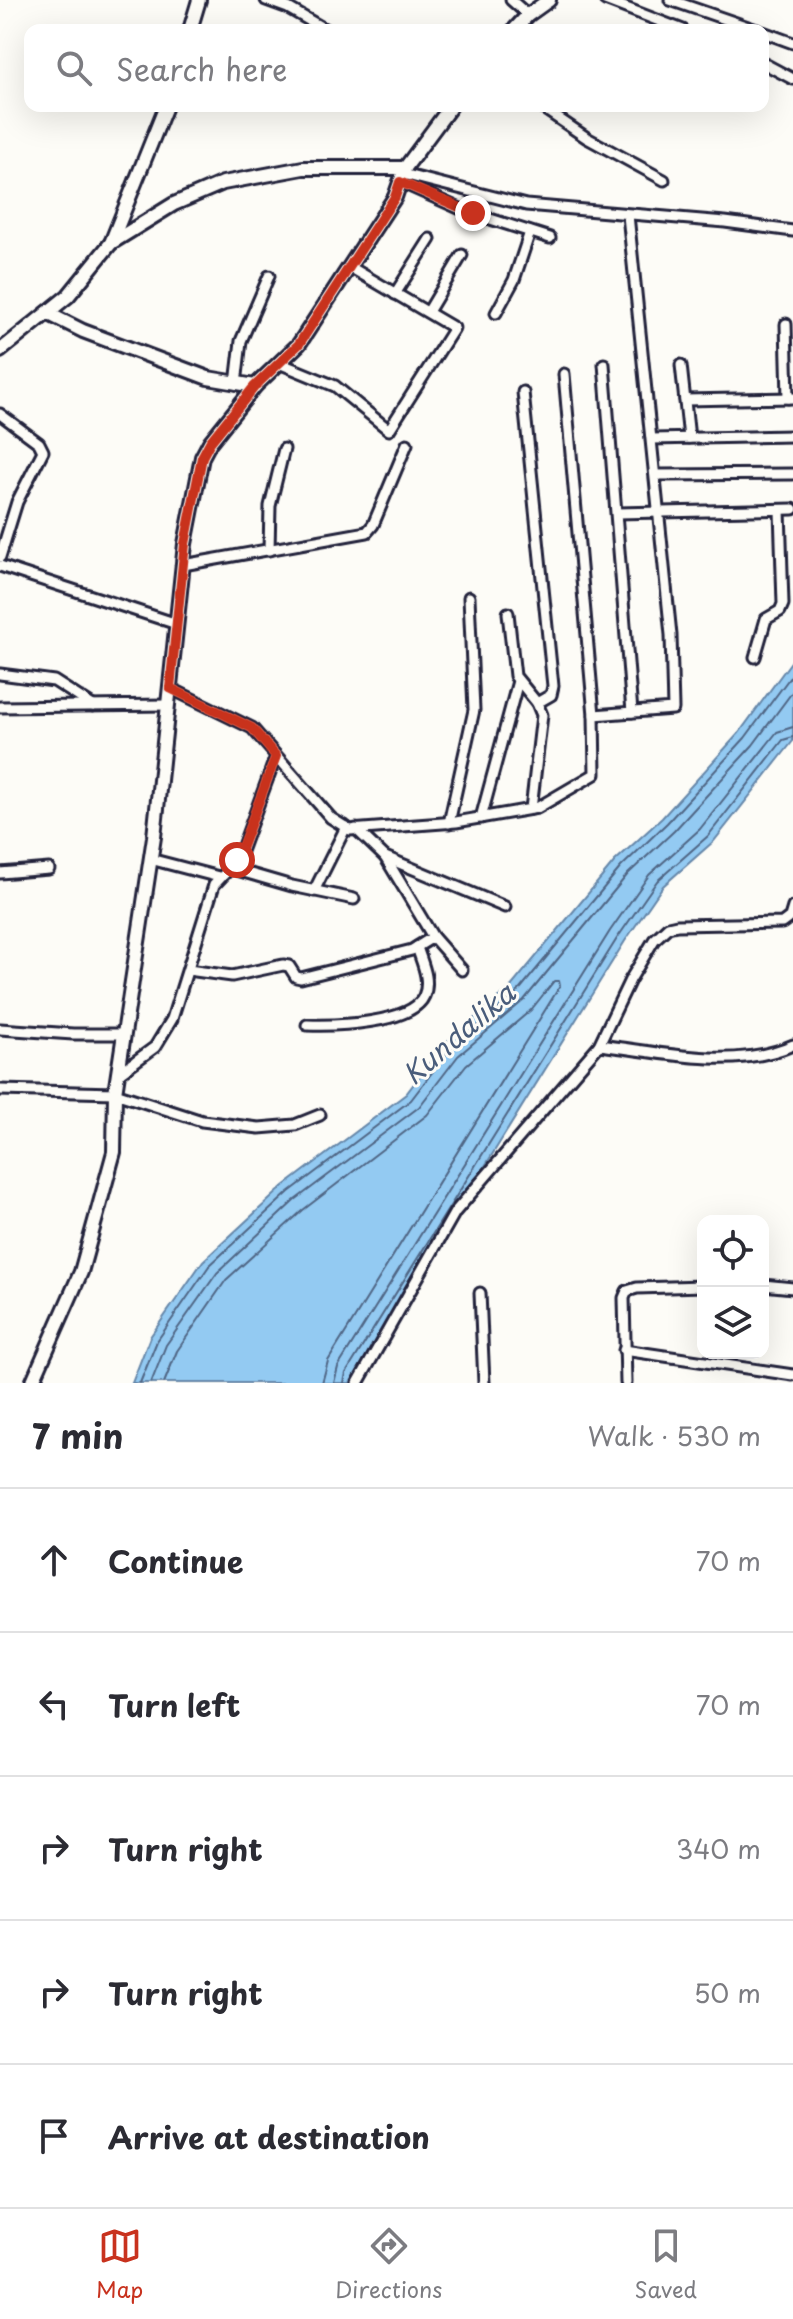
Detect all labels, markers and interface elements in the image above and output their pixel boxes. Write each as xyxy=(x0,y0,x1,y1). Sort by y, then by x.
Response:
search box xyxy=(24,24,769,112)
icon: search xyxy=(52,46,96,90)
text: Search here xyxy=(116,46,288,91)
route end xyxy=(455,195,491,231)
route start xyxy=(219,842,255,878)
water label: Kundalika xyxy=(392,971,525,1094)
map controls xyxy=(697,1215,769,1359)
button: locate xyxy=(697,1215,769,1287)
button: layers xyxy=(697,1287,769,1359)
text: 7 min xyxy=(32,1409,123,1461)
text: Walk · 530 m xyxy=(588,1416,761,1455)
icon: ahead xyxy=(32,1538,76,1582)
text: Continue xyxy=(108,1538,243,1583)
text: 70 m xyxy=(696,1541,761,1580)
icon: left xyxy=(32,1682,76,1726)
text: Turn left xyxy=(108,1682,240,1727)
text: 70 m xyxy=(696,1685,761,1724)
icon: right xyxy=(32,1826,76,1870)
text: Turn right xyxy=(108,1826,263,1871)
text: 340 m xyxy=(676,1829,761,1868)
icon: right xyxy=(32,1970,76,2014)
text: Turn right xyxy=(108,1970,263,2015)
text: 50 m xyxy=(694,1973,761,2012)
icon: arrive xyxy=(32,2114,76,2158)
text: Arrive at destination xyxy=(108,2114,430,2159)
tab: Map xyxy=(96,2224,143,2305)
tab: Directions xyxy=(335,2224,442,2305)
tab: Saved xyxy=(634,2224,697,2305)

